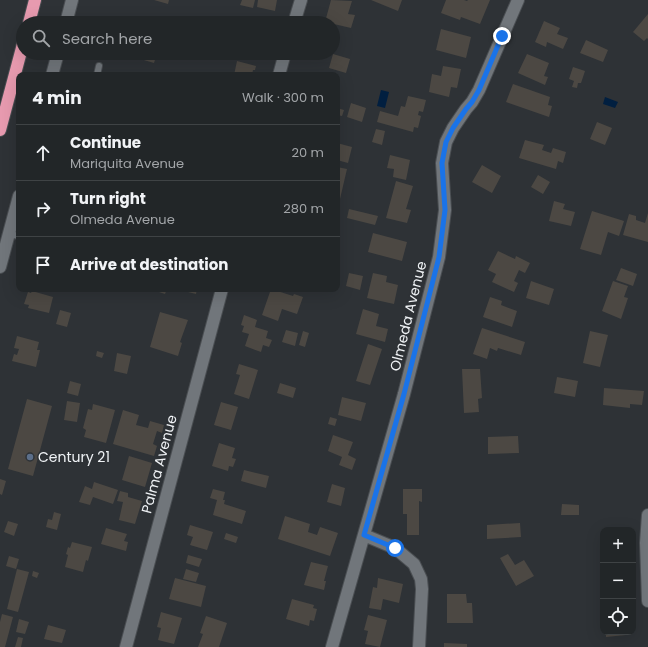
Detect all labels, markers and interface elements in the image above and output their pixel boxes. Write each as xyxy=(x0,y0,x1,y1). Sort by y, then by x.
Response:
search box xyxy=(16,16,340,60)
icon: search xyxy=(30,27,52,49)
route end xyxy=(493,27,511,45)
text: Search here xyxy=(62,28,152,49)
text: 4 min xyxy=(32,86,82,110)
text: Walk · 300 m xyxy=(242,88,324,107)
text: Continue xyxy=(70,132,141,153)
icon: ahead xyxy=(32,142,54,164)
text: 20 m xyxy=(291,143,324,162)
text: Mariquita Avenue xyxy=(70,154,184,173)
text: Turn right xyxy=(70,188,146,209)
icon: right xyxy=(32,198,54,220)
text: 280 m xyxy=(283,199,324,218)
text: Olmeda Avenue xyxy=(70,210,175,229)
icon: arrive xyxy=(32,254,54,276)
text: Arrive at destination xyxy=(70,254,228,275)
street label: Olmeda Avenue xyxy=(385,259,431,373)
street label: Palma Avenue xyxy=(136,412,182,515)
place label: Century 21 xyxy=(38,447,110,467)
marker: Century 21 xyxy=(25,452,35,462)
map controls xyxy=(600,527,636,635)
button: + xyxy=(600,527,636,563)
route start xyxy=(386,539,404,557)
button: − xyxy=(600,563,636,599)
button: locate xyxy=(600,599,636,635)

